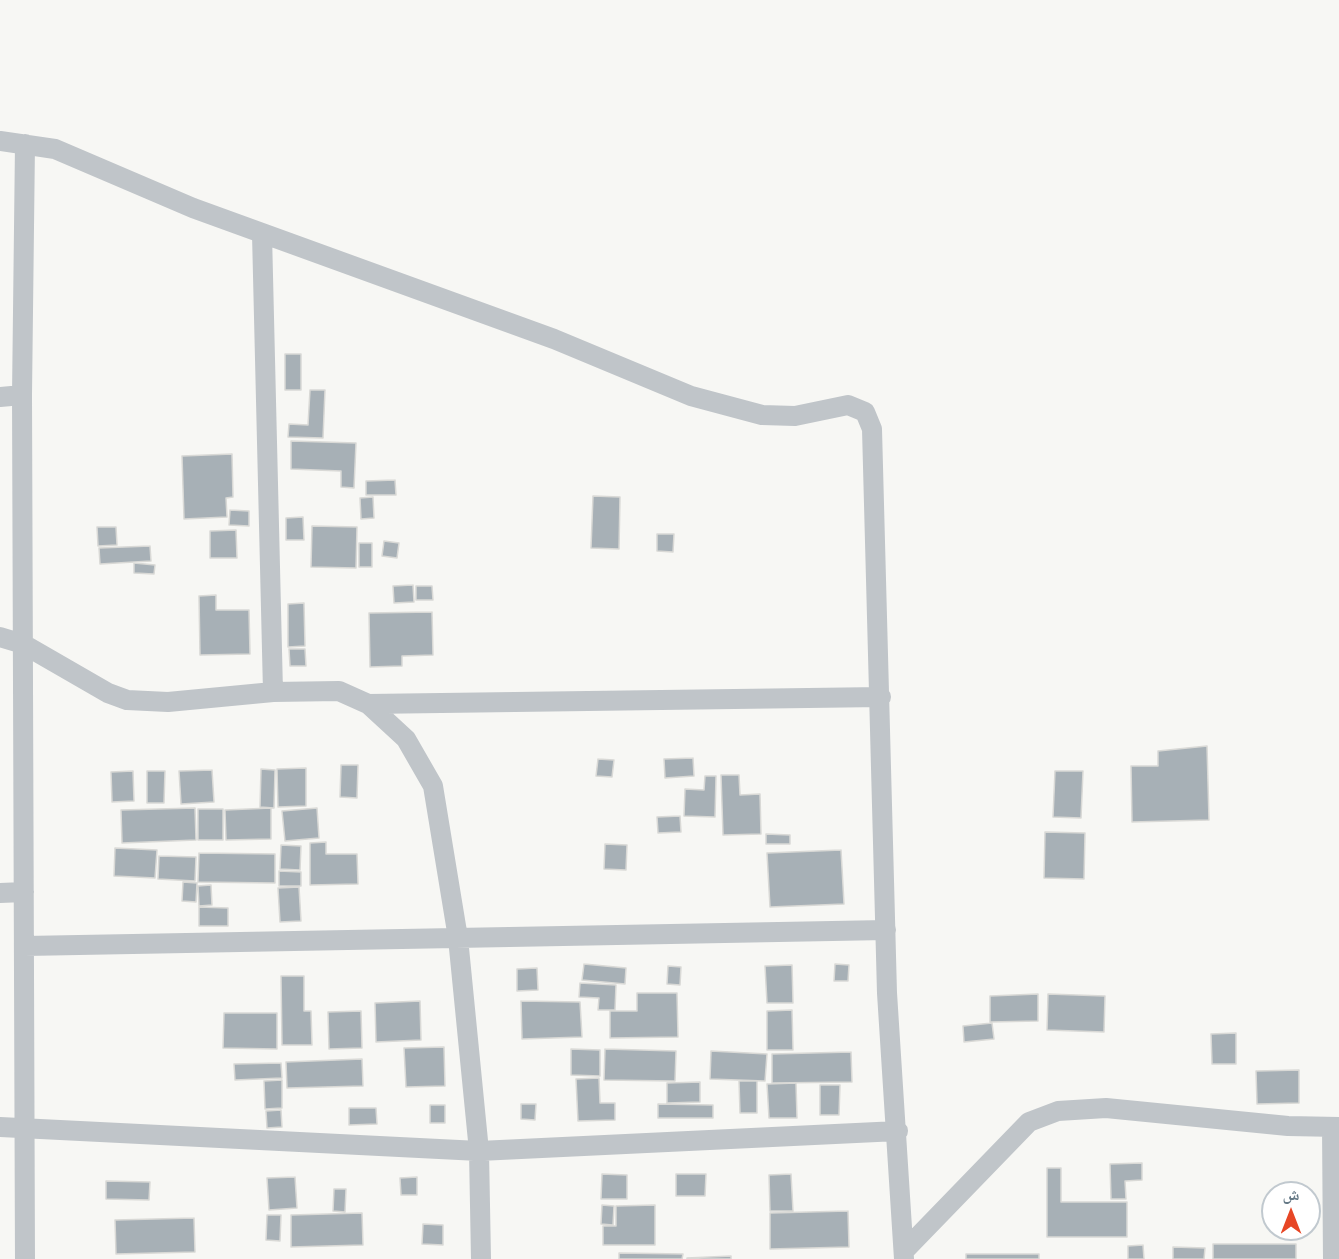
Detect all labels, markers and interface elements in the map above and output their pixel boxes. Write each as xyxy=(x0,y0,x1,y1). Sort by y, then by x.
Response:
north arrow xyxy=(1261,1181,1321,1241)
text: ش xyxy=(1283,1185,1299,1204)

